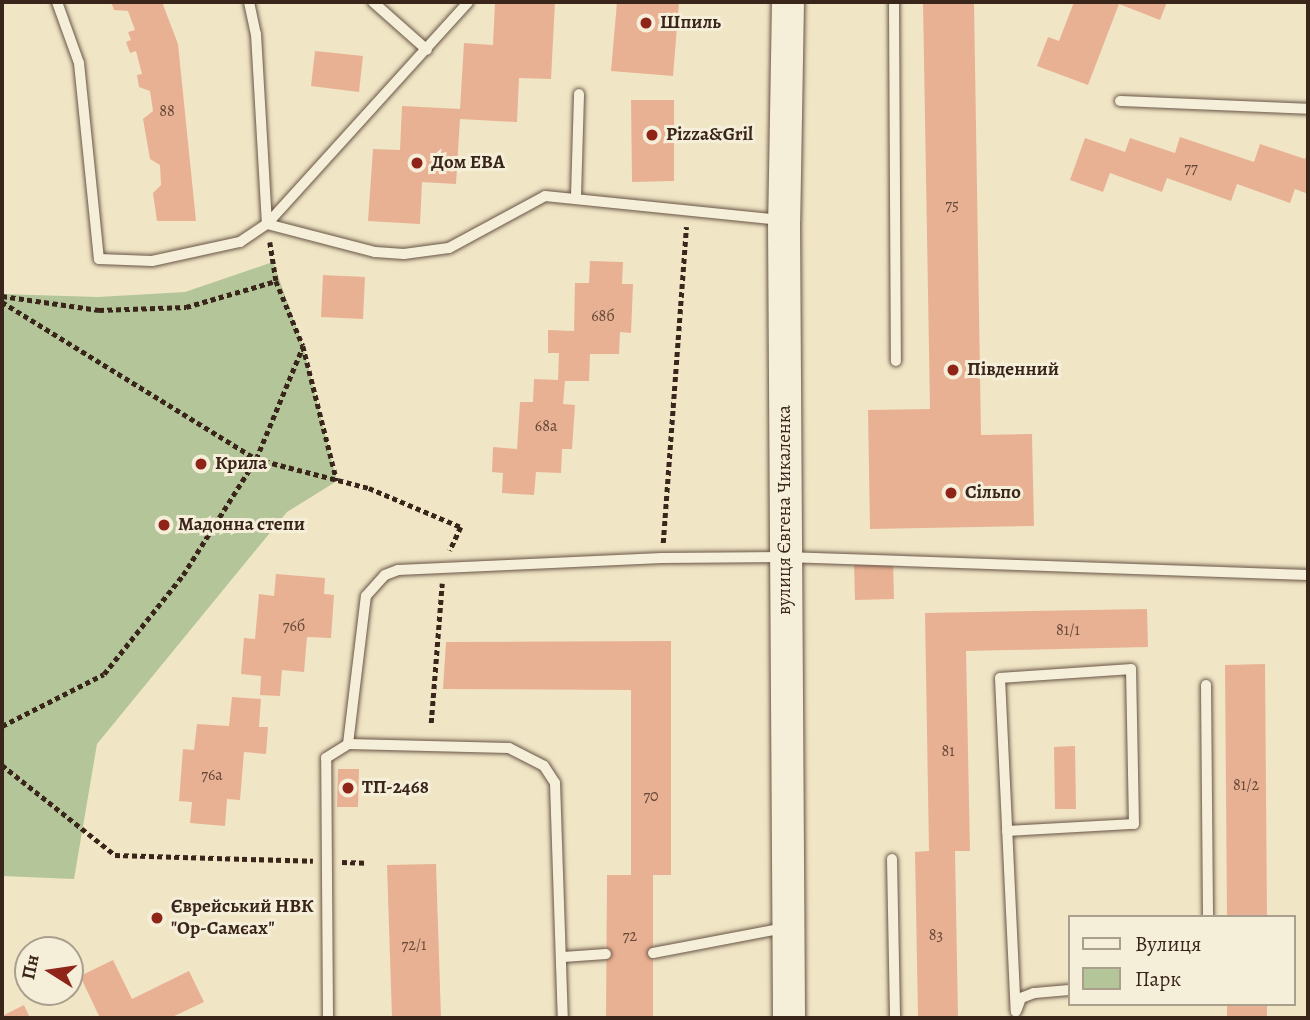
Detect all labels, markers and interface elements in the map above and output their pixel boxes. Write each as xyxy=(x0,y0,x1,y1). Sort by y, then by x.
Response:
place label: Шпиль xyxy=(660,12,721,34)
marker: Шпиль xyxy=(638,15,654,31)
house number: 88 xyxy=(159,101,175,121)
place label: Pizza&Gril xyxy=(666,124,753,146)
marker: Pizza&Gril xyxy=(644,127,660,143)
place label: Дом ЕВА xyxy=(431,152,505,174)
marker: Дом ЕВА xyxy=(409,155,425,171)
house number: 77 xyxy=(1184,158,1198,178)
house number: 75 xyxy=(945,195,959,215)
house number: 68б xyxy=(591,306,615,326)
place label: Південний xyxy=(967,359,1059,381)
marker: Південний xyxy=(945,362,961,378)
street label: вулиця Євгена Чикаленка xyxy=(774,405,796,615)
house number: 68а xyxy=(535,416,557,436)
place label: Крила xyxy=(215,453,267,475)
marker: Крила xyxy=(193,456,209,472)
place label: Сільпо xyxy=(965,482,1021,504)
marker: Сільпо xyxy=(943,485,959,501)
place label: Мадонна степи xyxy=(178,514,305,536)
marker: Мадонна степи xyxy=(156,517,172,533)
house number: 76б xyxy=(283,616,305,636)
house number: 81/1 xyxy=(1056,620,1080,640)
house number: 81 xyxy=(941,741,955,761)
house number: 76а xyxy=(201,765,223,785)
house number: 81/2 xyxy=(1233,775,1259,795)
place label: ТП-2468 xyxy=(362,777,429,799)
marker: ТП-2468 xyxy=(340,780,356,796)
house number: 70 xyxy=(643,786,659,806)
place label: Єврейський НВК "Ор-Самєах" xyxy=(171,896,314,940)
marker: Єврейський НВК "Ор-Самєах" xyxy=(149,910,165,926)
legend xyxy=(1068,915,1296,1006)
house number: 83 xyxy=(929,925,943,945)
house number: 72 xyxy=(623,926,637,946)
text: Вулиця xyxy=(1135,930,1201,958)
house number: 72/1 xyxy=(401,935,427,955)
north arrow xyxy=(14,936,84,1006)
text: Пн xyxy=(15,952,46,982)
text: Парк xyxy=(1135,965,1181,993)

